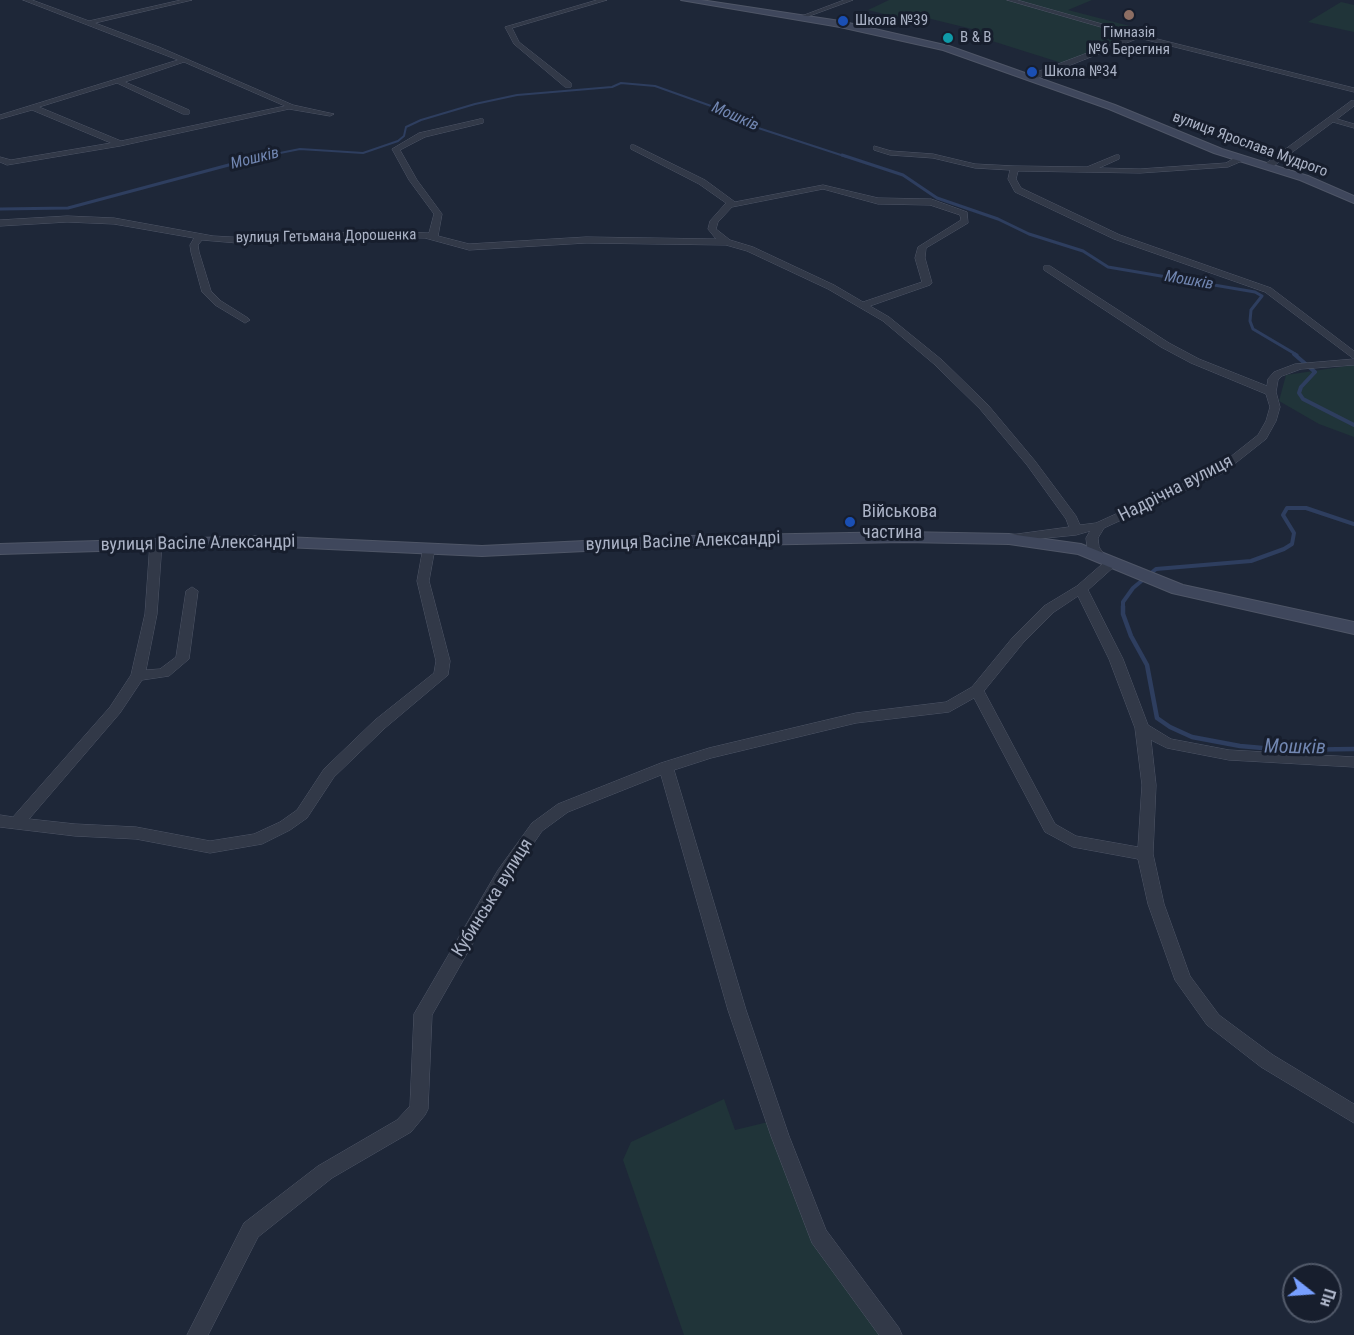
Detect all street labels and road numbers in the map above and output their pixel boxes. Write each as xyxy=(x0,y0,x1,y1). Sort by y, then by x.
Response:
street label: вулиця Ярослава Мудрого xyxy=(1170,109,1330,181)
street label: вулиця Гетьмана Дорошенка xyxy=(235,226,417,248)
street label: Надрічна вулиця xyxy=(1115,451,1237,527)
street label: вулиця Васіле Александрі xyxy=(585,528,781,556)
street label: вулиця Васіле Александрі xyxy=(100,532,296,556)
street label: Кубинська вулиця xyxy=(448,835,538,961)

